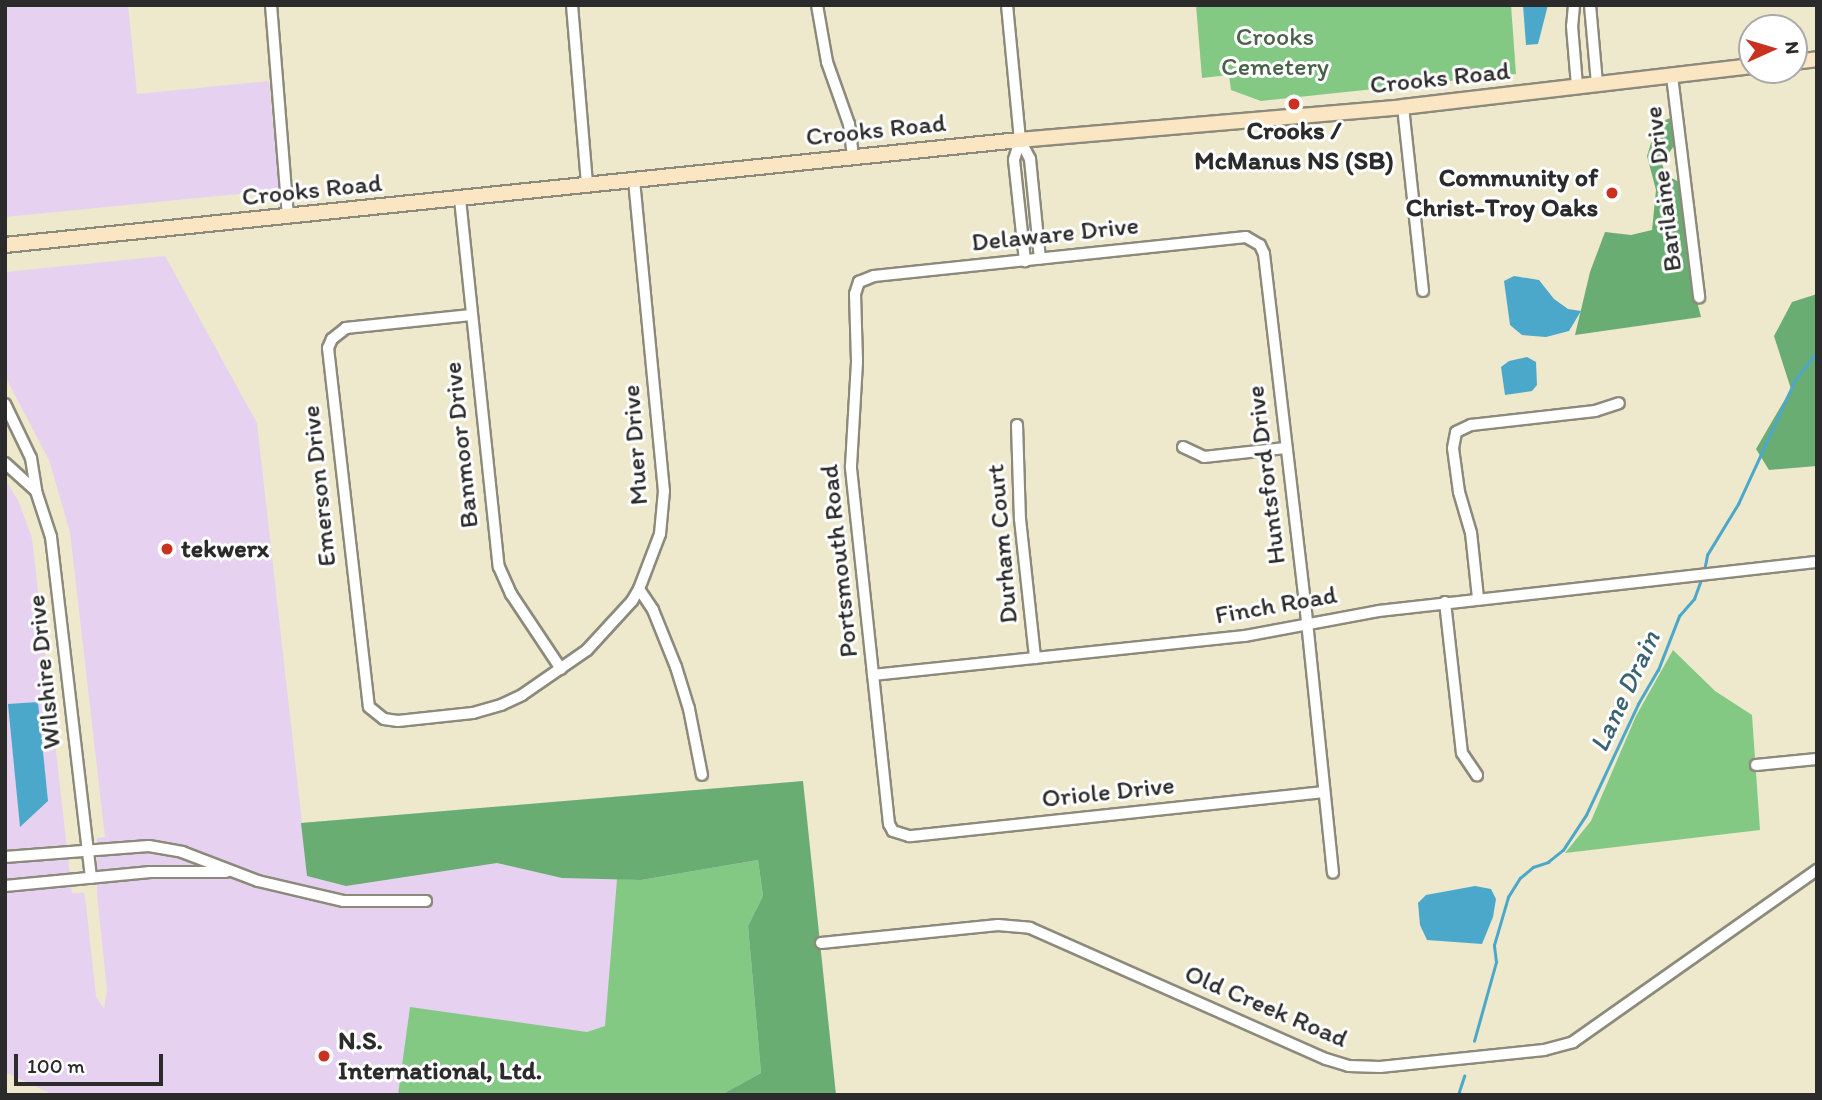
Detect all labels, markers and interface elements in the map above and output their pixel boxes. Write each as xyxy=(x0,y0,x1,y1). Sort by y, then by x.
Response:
north arrow xyxy=(1738,14,1808,84)
park label: Crooks Cemetery xyxy=(1221,21,1329,82)
text: N xyxy=(1781,40,1804,55)
street label: Crooks Road xyxy=(1369,55,1511,101)
marker: Crooks / McManus NS (SB) xyxy=(1286,96,1302,112)
street label: Barilaine Drive xyxy=(1637,105,1689,273)
street label: Crooks Road xyxy=(805,107,947,153)
place label: Crooks / McManus NS (SB) xyxy=(1195,115,1393,176)
place label: Community of Christ-Troy Oaks xyxy=(1406,162,1598,224)
street label: Crooks Road xyxy=(241,167,383,213)
marker: Community of Christ-Troy Oaks xyxy=(1604,185,1620,201)
street label: Delaware Drive xyxy=(970,210,1140,258)
street label: Banmoor Drive xyxy=(437,360,485,530)
street label: Muer Drive xyxy=(615,383,655,507)
street label: Huntsford Drive xyxy=(1240,384,1292,566)
street label: Emerson Drive xyxy=(295,404,343,568)
street label: Portsmouth Road xyxy=(813,463,865,659)
street label: Durham Court xyxy=(979,463,1025,625)
place label: tekwerx xyxy=(181,533,269,565)
marker: tekwerx xyxy=(159,541,175,557)
street label: Finch Road xyxy=(1213,579,1339,631)
street label: Wilshire Drive xyxy=(20,593,68,751)
water label: Lane Drain xyxy=(1581,625,1667,757)
street label: Oriole Drive xyxy=(1040,770,1176,814)
street label: Old Creek Road xyxy=(1180,958,1352,1054)
place label: N.S. International, Ltd. xyxy=(338,1025,542,1086)
scale bar xyxy=(18,1040,166,1084)
marker: N.S. International, Ltd. xyxy=(316,1048,332,1064)
text: 100 m xyxy=(27,1053,85,1078)

